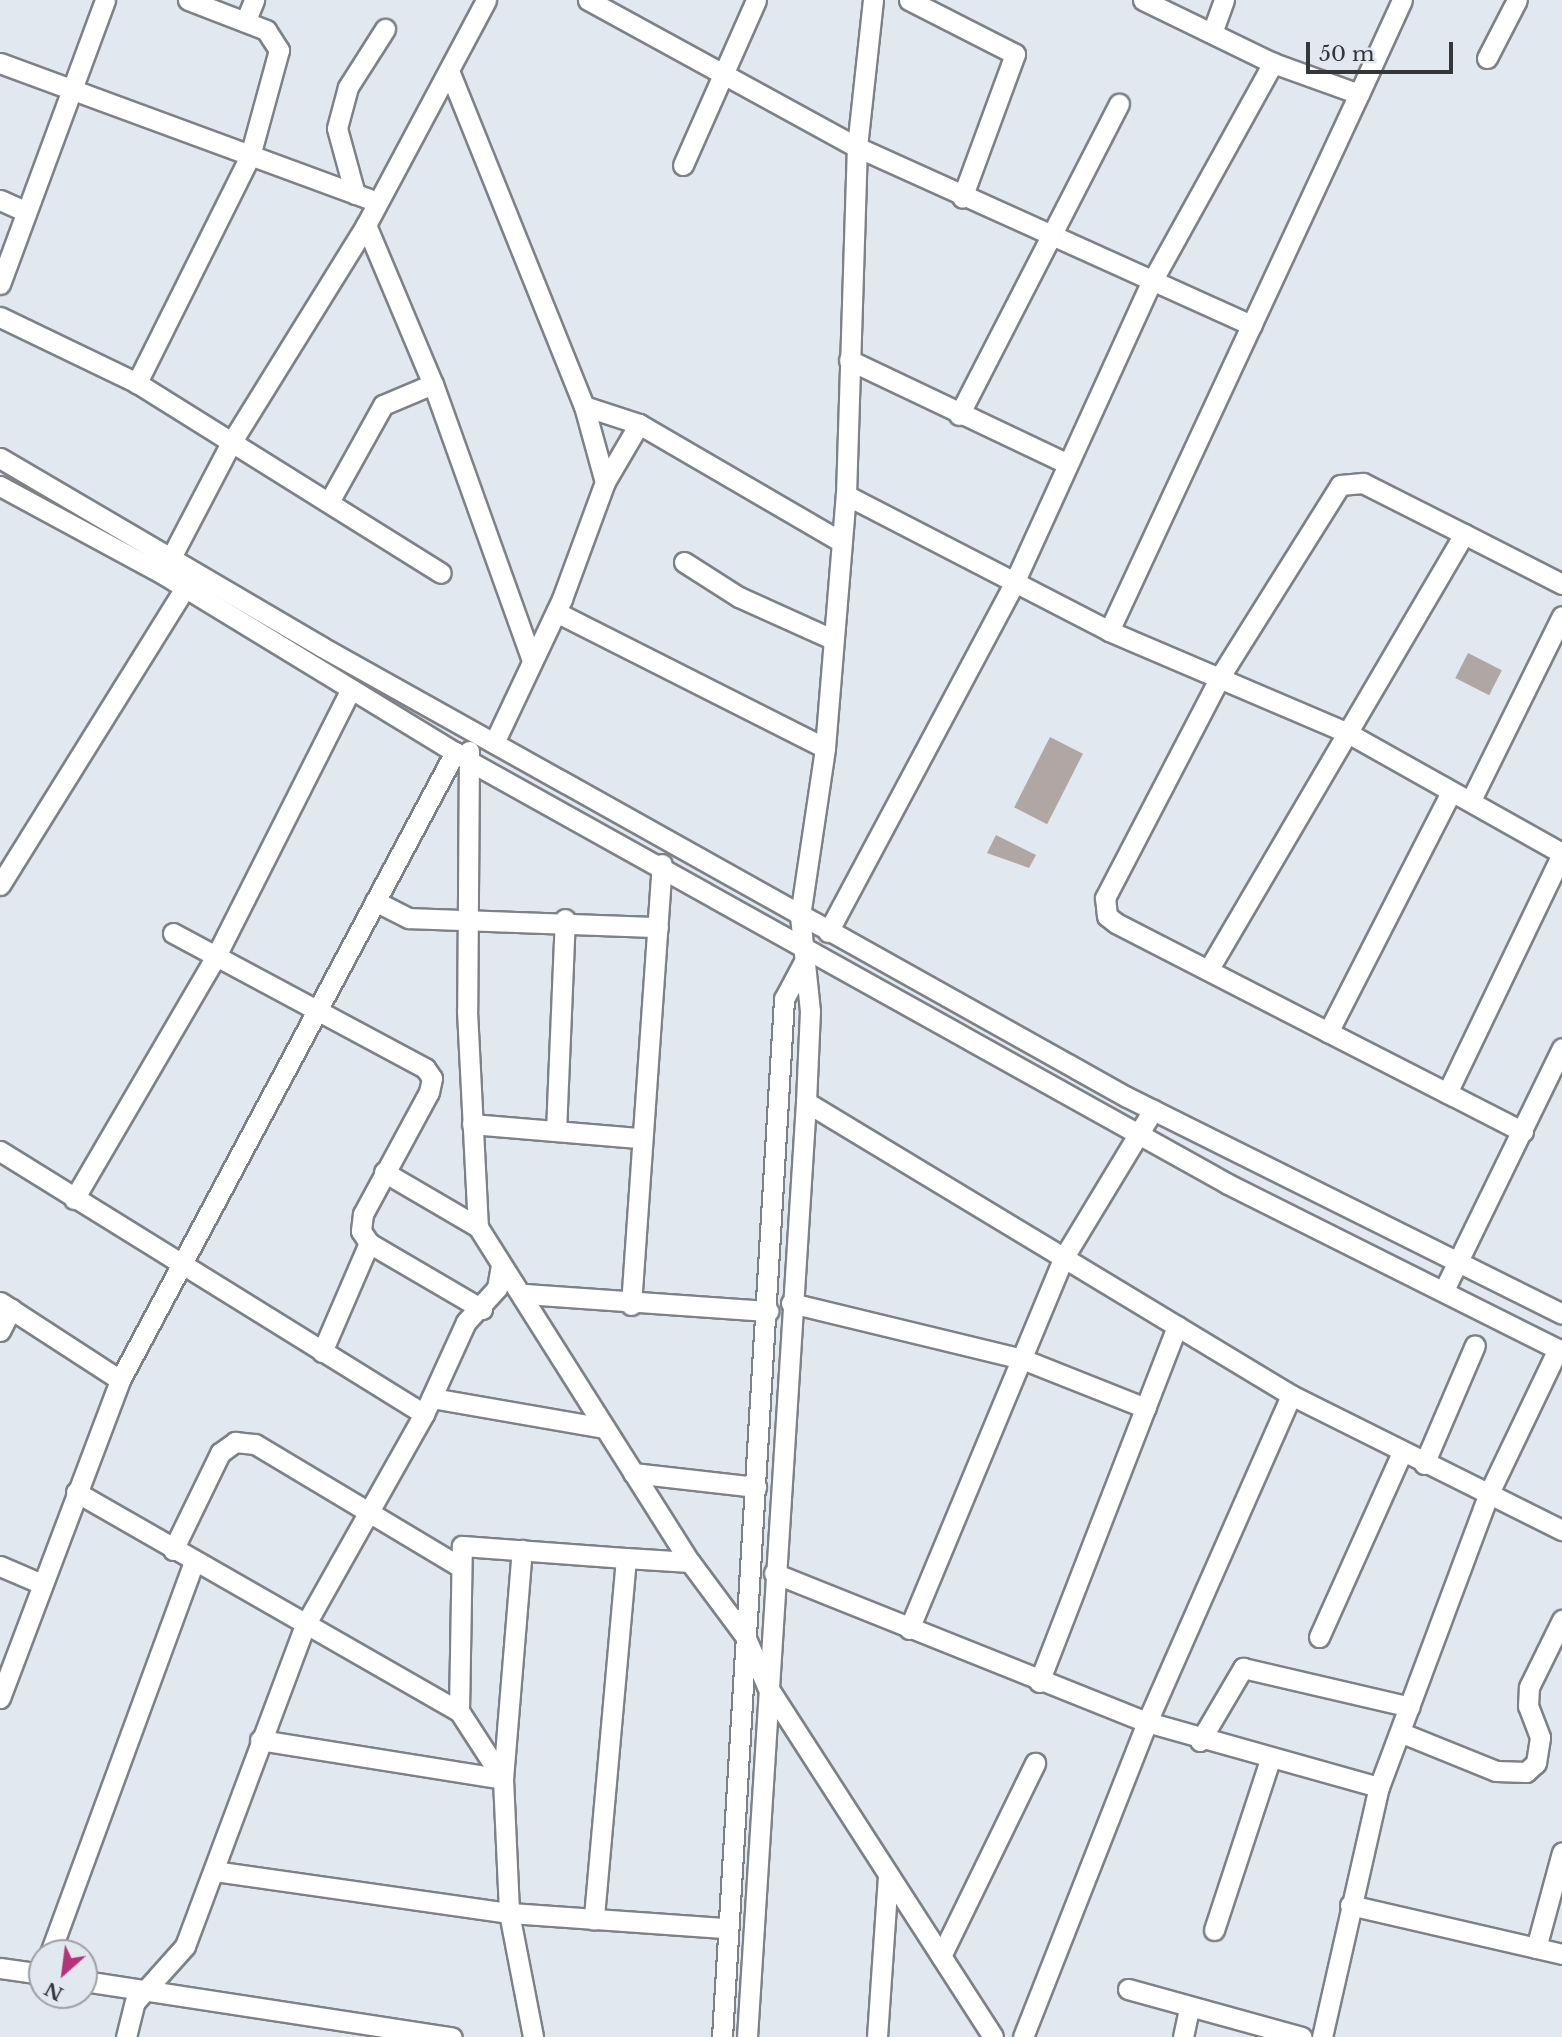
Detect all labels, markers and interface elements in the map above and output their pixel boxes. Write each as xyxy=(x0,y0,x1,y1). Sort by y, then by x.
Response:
scale bar xyxy=(1310,28,1457,72)
text: 50 m xyxy=(1319,41,1374,67)
north arrow xyxy=(28,1939,98,2009)
text: N xyxy=(41,1977,67,2006)

